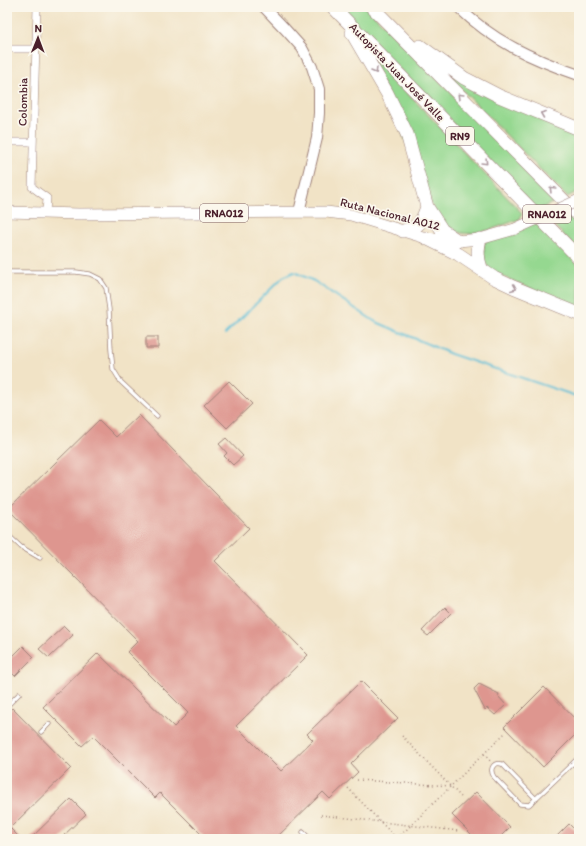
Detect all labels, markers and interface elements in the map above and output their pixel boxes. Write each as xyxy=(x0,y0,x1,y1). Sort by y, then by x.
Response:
north arrow xyxy=(18,18,58,58)
street label: Autopista Juan José Valle xyxy=(346,20,448,124)
text: N xyxy=(34,22,42,35)
one-way arrow xyxy=(370,67,377,74)
street label: Colombia xyxy=(16,77,30,126)
one-way arrow xyxy=(457,93,465,101)
one-way arrow xyxy=(540,110,547,118)
road number: RN9 xyxy=(446,127,474,145)
one-way arrow xyxy=(480,157,488,165)
one-way arrow xyxy=(549,186,557,193)
street label: Ruta Nacional A012 xyxy=(339,195,442,233)
road number: RNA012 xyxy=(200,204,248,222)
road number: RNA012 xyxy=(523,205,571,223)
one-way arrow xyxy=(511,283,518,291)

